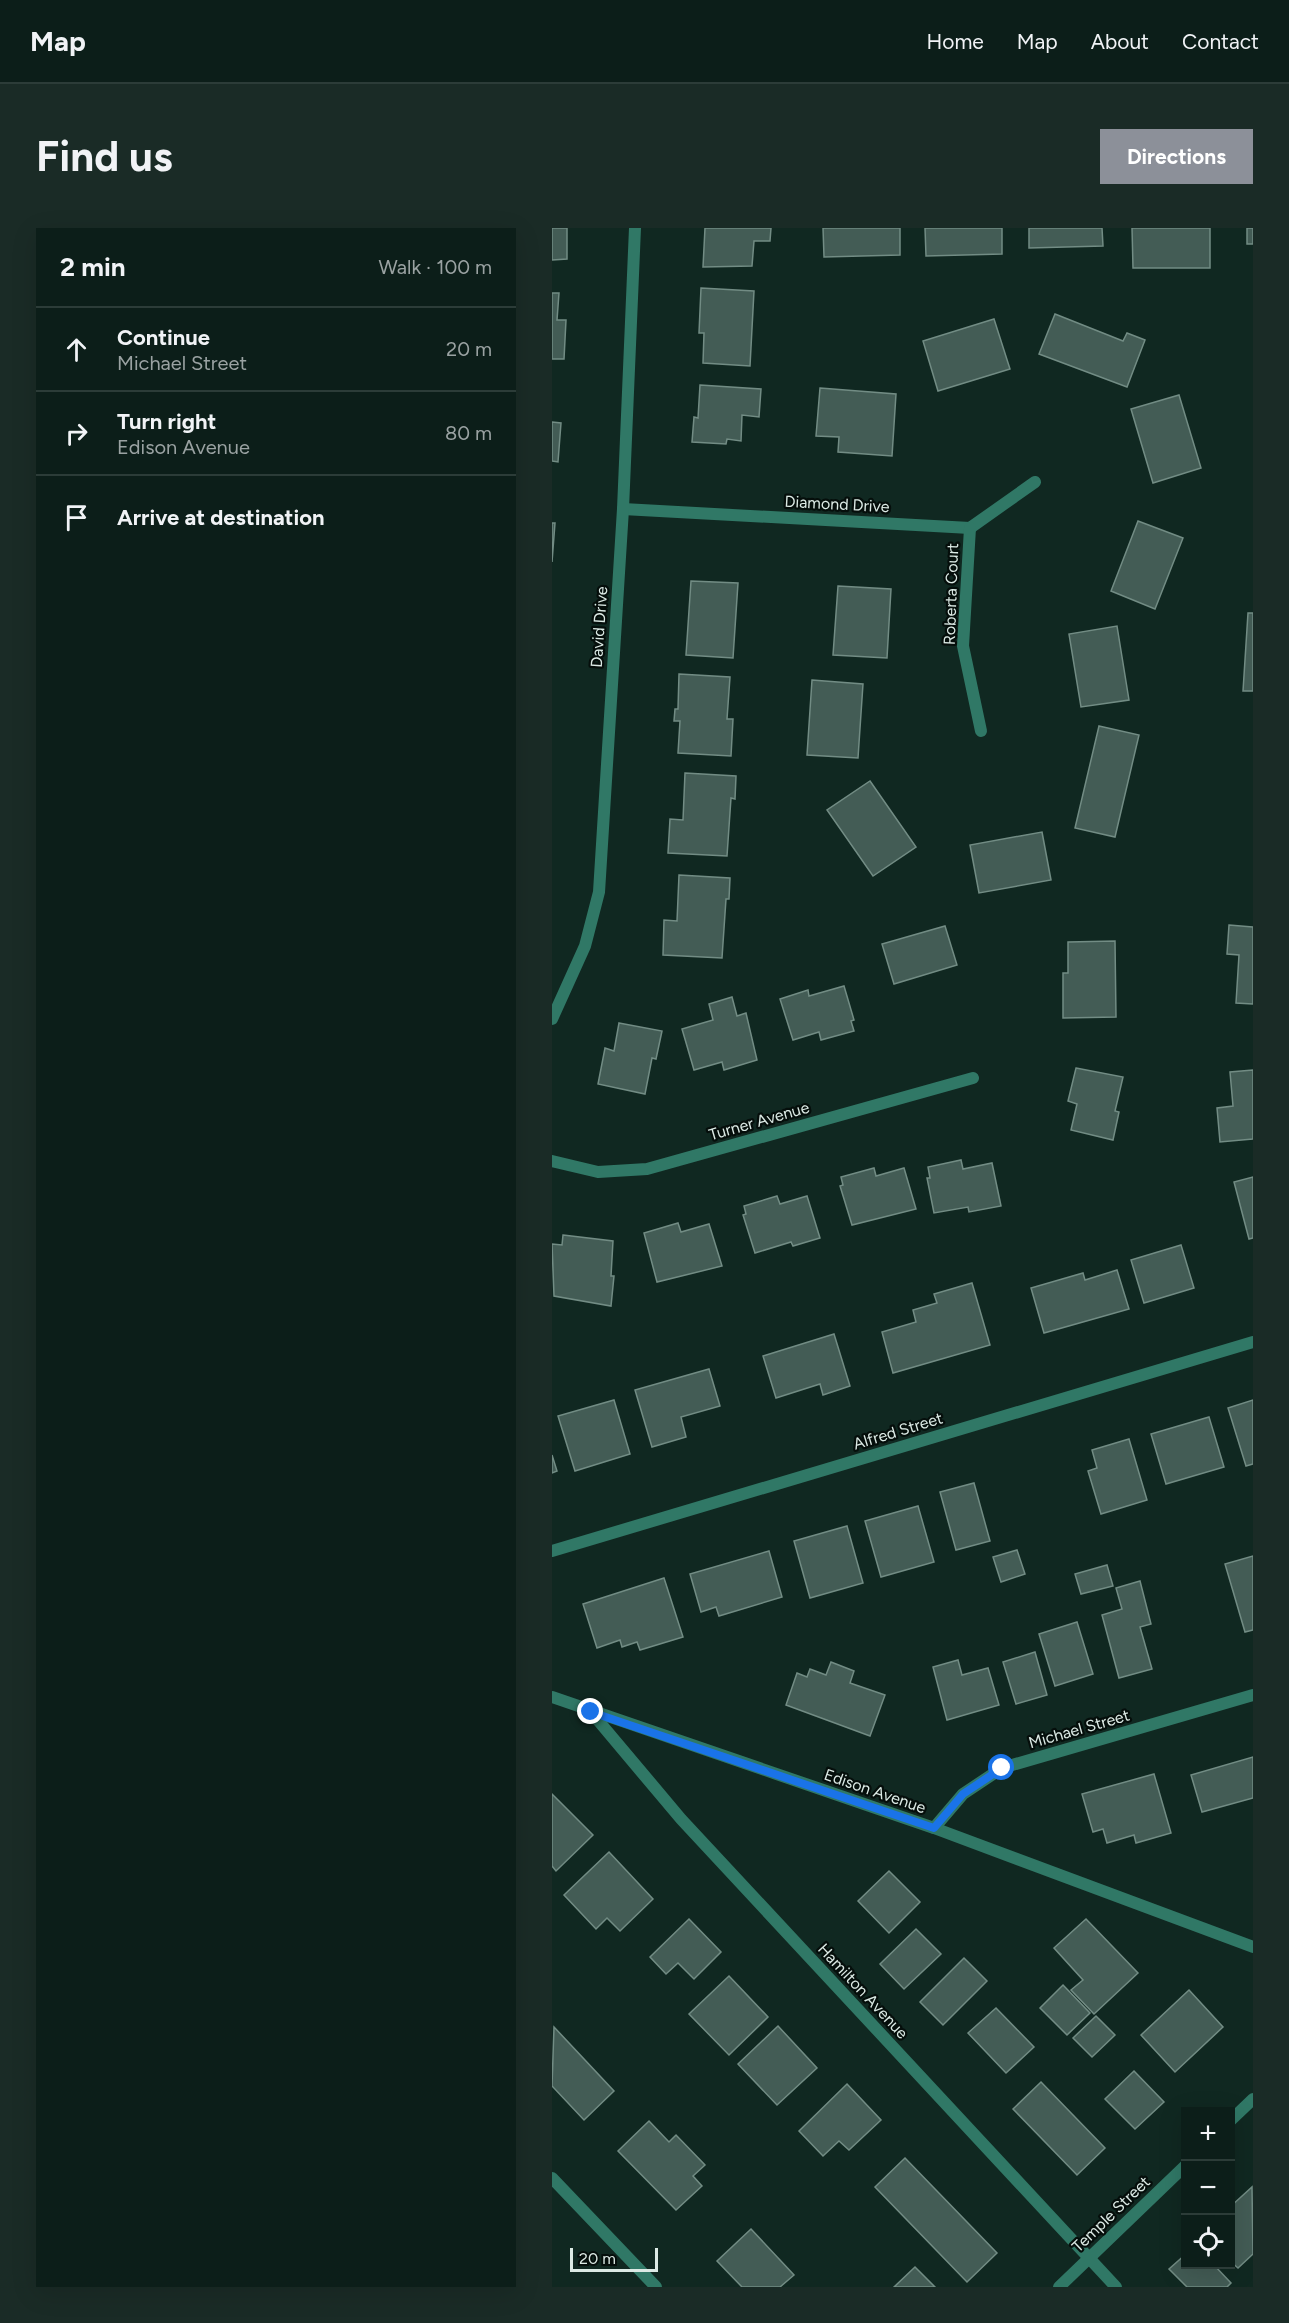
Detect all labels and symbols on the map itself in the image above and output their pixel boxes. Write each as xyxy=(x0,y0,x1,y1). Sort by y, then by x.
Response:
street label: Diamond Drive xyxy=(784,492,890,516)
street label: Roberta Court xyxy=(940,543,962,645)
street label: David Drive xyxy=(587,585,611,668)
street label: Turner Avenue xyxy=(707,1098,812,1144)
street label: Alfred Street xyxy=(851,1408,945,1454)
route end xyxy=(577,1698,603,1724)
street label: Michael Street xyxy=(1026,1706,1132,1752)
route start xyxy=(988,1754,1014,1780)
street label: Edison Avenue xyxy=(822,1765,929,1817)
street label: Hamilton Avenue xyxy=(814,1939,912,2043)
street label: Temple Street xyxy=(1068,2172,1154,2256)
scale bar xyxy=(570,2245,658,2272)

